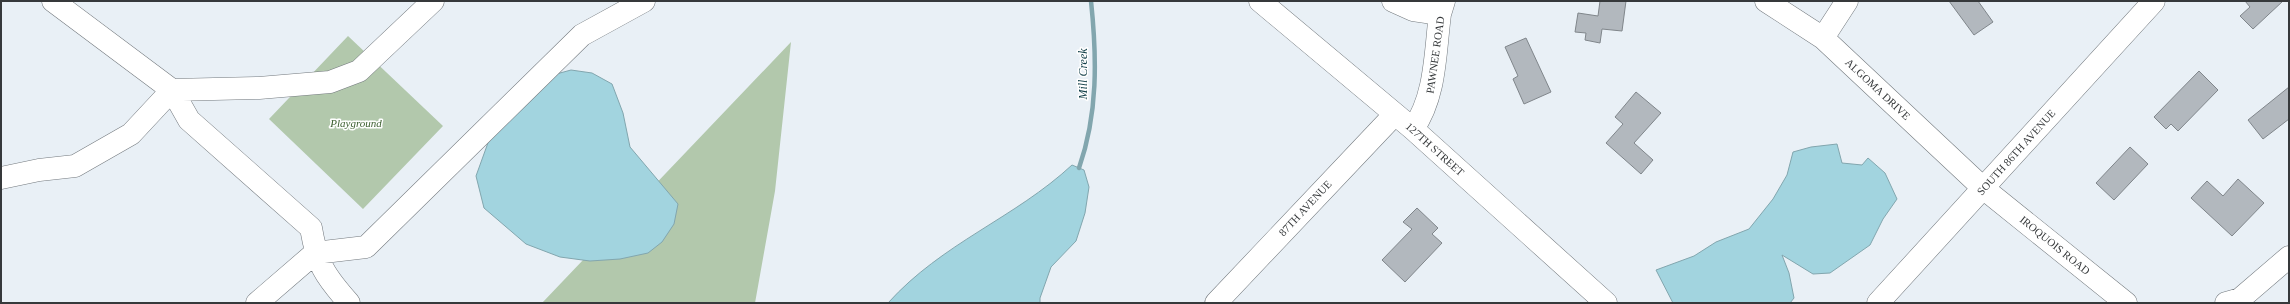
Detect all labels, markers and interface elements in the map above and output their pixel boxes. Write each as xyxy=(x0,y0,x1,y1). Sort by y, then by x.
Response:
street label: PAWNEE ROAD xyxy=(1424,16,1446,94)
water label: Mill Creek xyxy=(1076,48,1090,101)
street label: ALGOMA DRIVE xyxy=(1843,56,1913,122)
street label: SOUTH 86TH AVENUE xyxy=(1974,107,2058,197)
park label: Playground xyxy=(329,117,382,129)
street label: 127TH STREET xyxy=(1403,120,1467,178)
street label: 87TH AVENUE xyxy=(1276,178,1334,238)
street label: IROQUOIS ROAD xyxy=(2018,213,2092,277)

